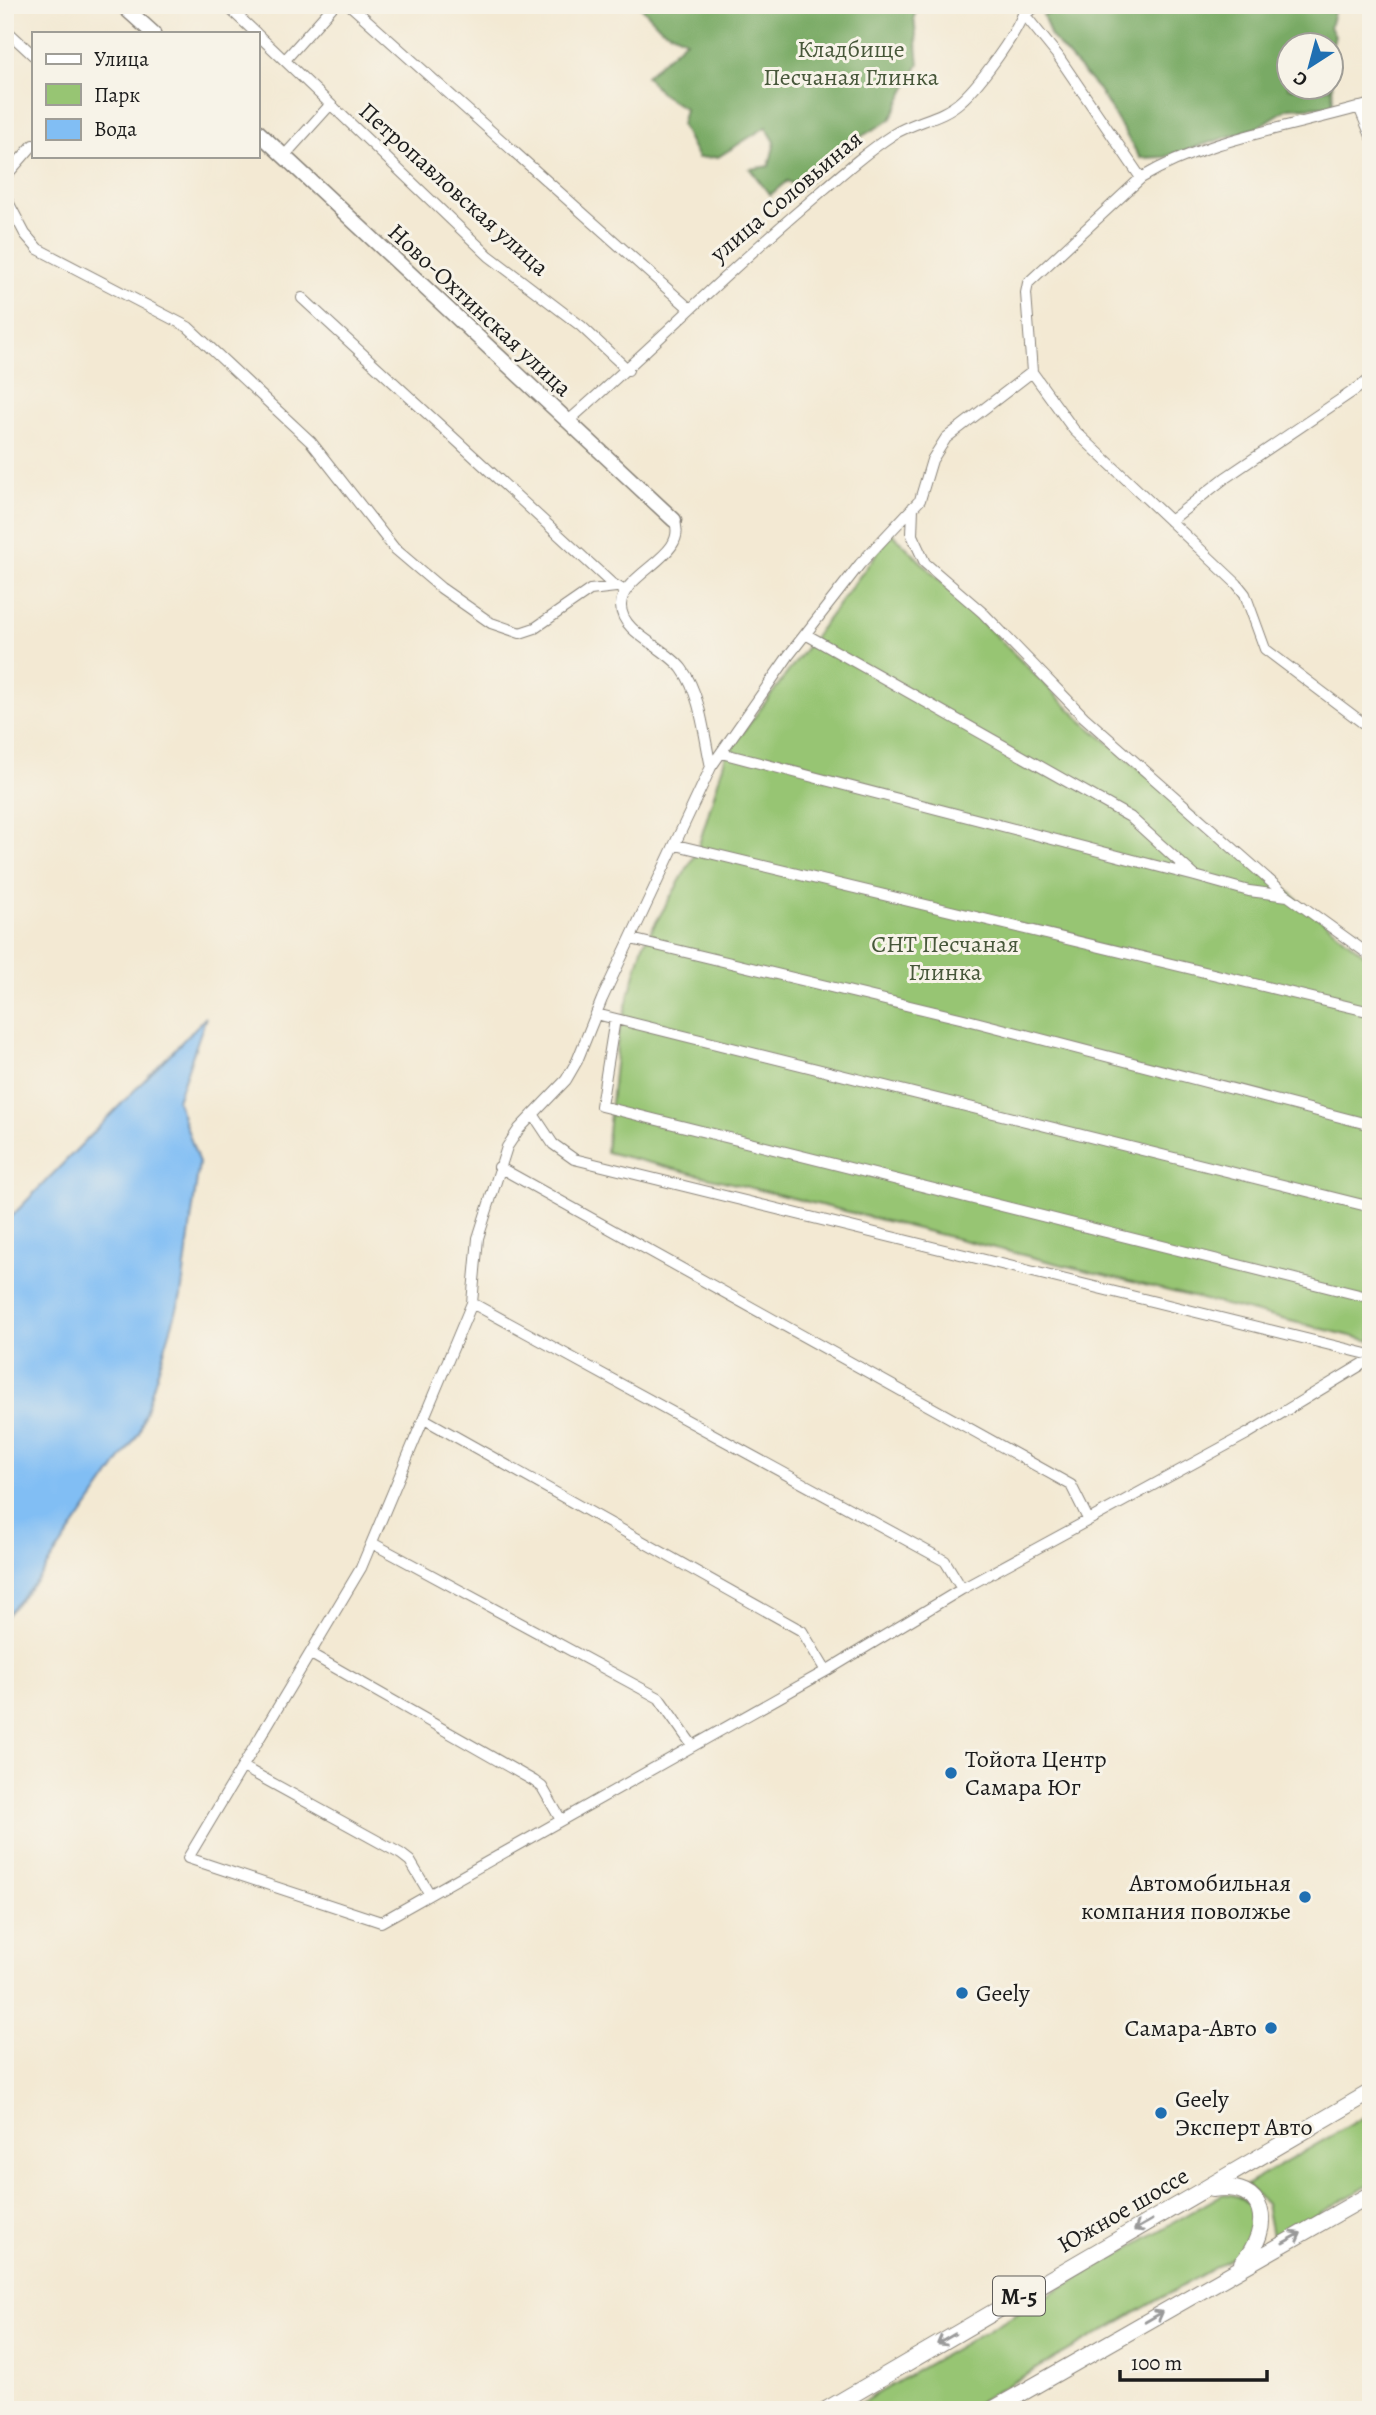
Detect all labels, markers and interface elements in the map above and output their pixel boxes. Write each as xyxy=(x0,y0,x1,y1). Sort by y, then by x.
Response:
legend xyxy=(32,32,259,158)
north arrow xyxy=(1274,32,1344,102)
park label: Кладбище Песчаная Глинка xyxy=(763,33,939,93)
text: Улица xyxy=(94,45,149,73)
text: С xyxy=(1288,65,1313,93)
text: Парк xyxy=(94,81,140,109)
street label: Петропавловская улица xyxy=(352,95,556,283)
text: Вода xyxy=(94,115,137,143)
street label: улица Соловьиная xyxy=(702,123,869,270)
street label: Ново-Охтинская улица xyxy=(381,216,579,404)
park label: СНТ Песчаная Глинка xyxy=(871,928,1019,988)
place label: Тойота Центр Самара Юг xyxy=(965,1743,1107,1803)
marker: Тойота Центр Самара Юг xyxy=(943,1765,959,1781)
place label: Автомобильная компания поволжье xyxy=(1081,1867,1291,1927)
marker: Автомобильная компания поволжье xyxy=(1297,1889,1313,1905)
place label: Geely xyxy=(976,1977,1030,2009)
marker: Geely xyxy=(954,1985,970,2001)
place label: Самара-Авто xyxy=(1124,2012,1257,2044)
marker: Самара-Авто xyxy=(1263,2020,1279,2036)
place label: Geely Эксперт Авто xyxy=(1175,2083,1313,2143)
marker: Geely Эксперт Авто xyxy=(1153,2105,1169,2121)
street label: Южное шоссе xyxy=(1052,2159,1194,2261)
one-way arrow xyxy=(1133,2218,1153,2232)
one-way arrow xyxy=(1281,2231,1302,2244)
road number: М-5 xyxy=(993,2276,1045,2316)
one-way arrow xyxy=(1143,2310,1163,2324)
one-way arrow xyxy=(936,2333,956,2347)
scale bar xyxy=(1120,2338,1268,2382)
text: 100 m xyxy=(1131,2349,1182,2377)

